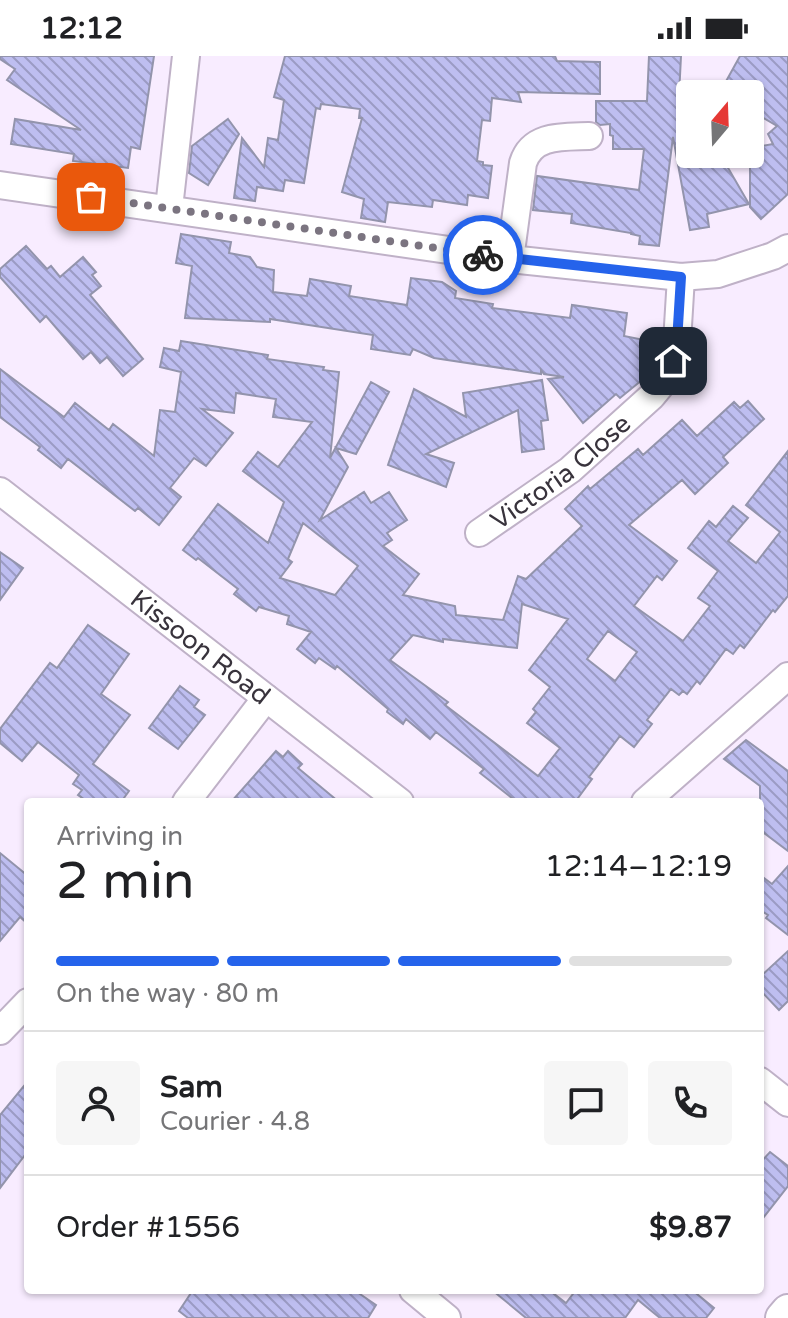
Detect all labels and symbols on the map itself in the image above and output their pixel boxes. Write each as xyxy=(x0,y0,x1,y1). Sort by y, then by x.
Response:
north arrow xyxy=(676,80,764,168)
pin xyxy=(57,163,125,231)
courier xyxy=(443,215,523,295)
pin xyxy=(639,327,707,395)
street label: Victoria Close xyxy=(485,408,637,536)
street label: Kissoon Road xyxy=(124,583,276,711)

